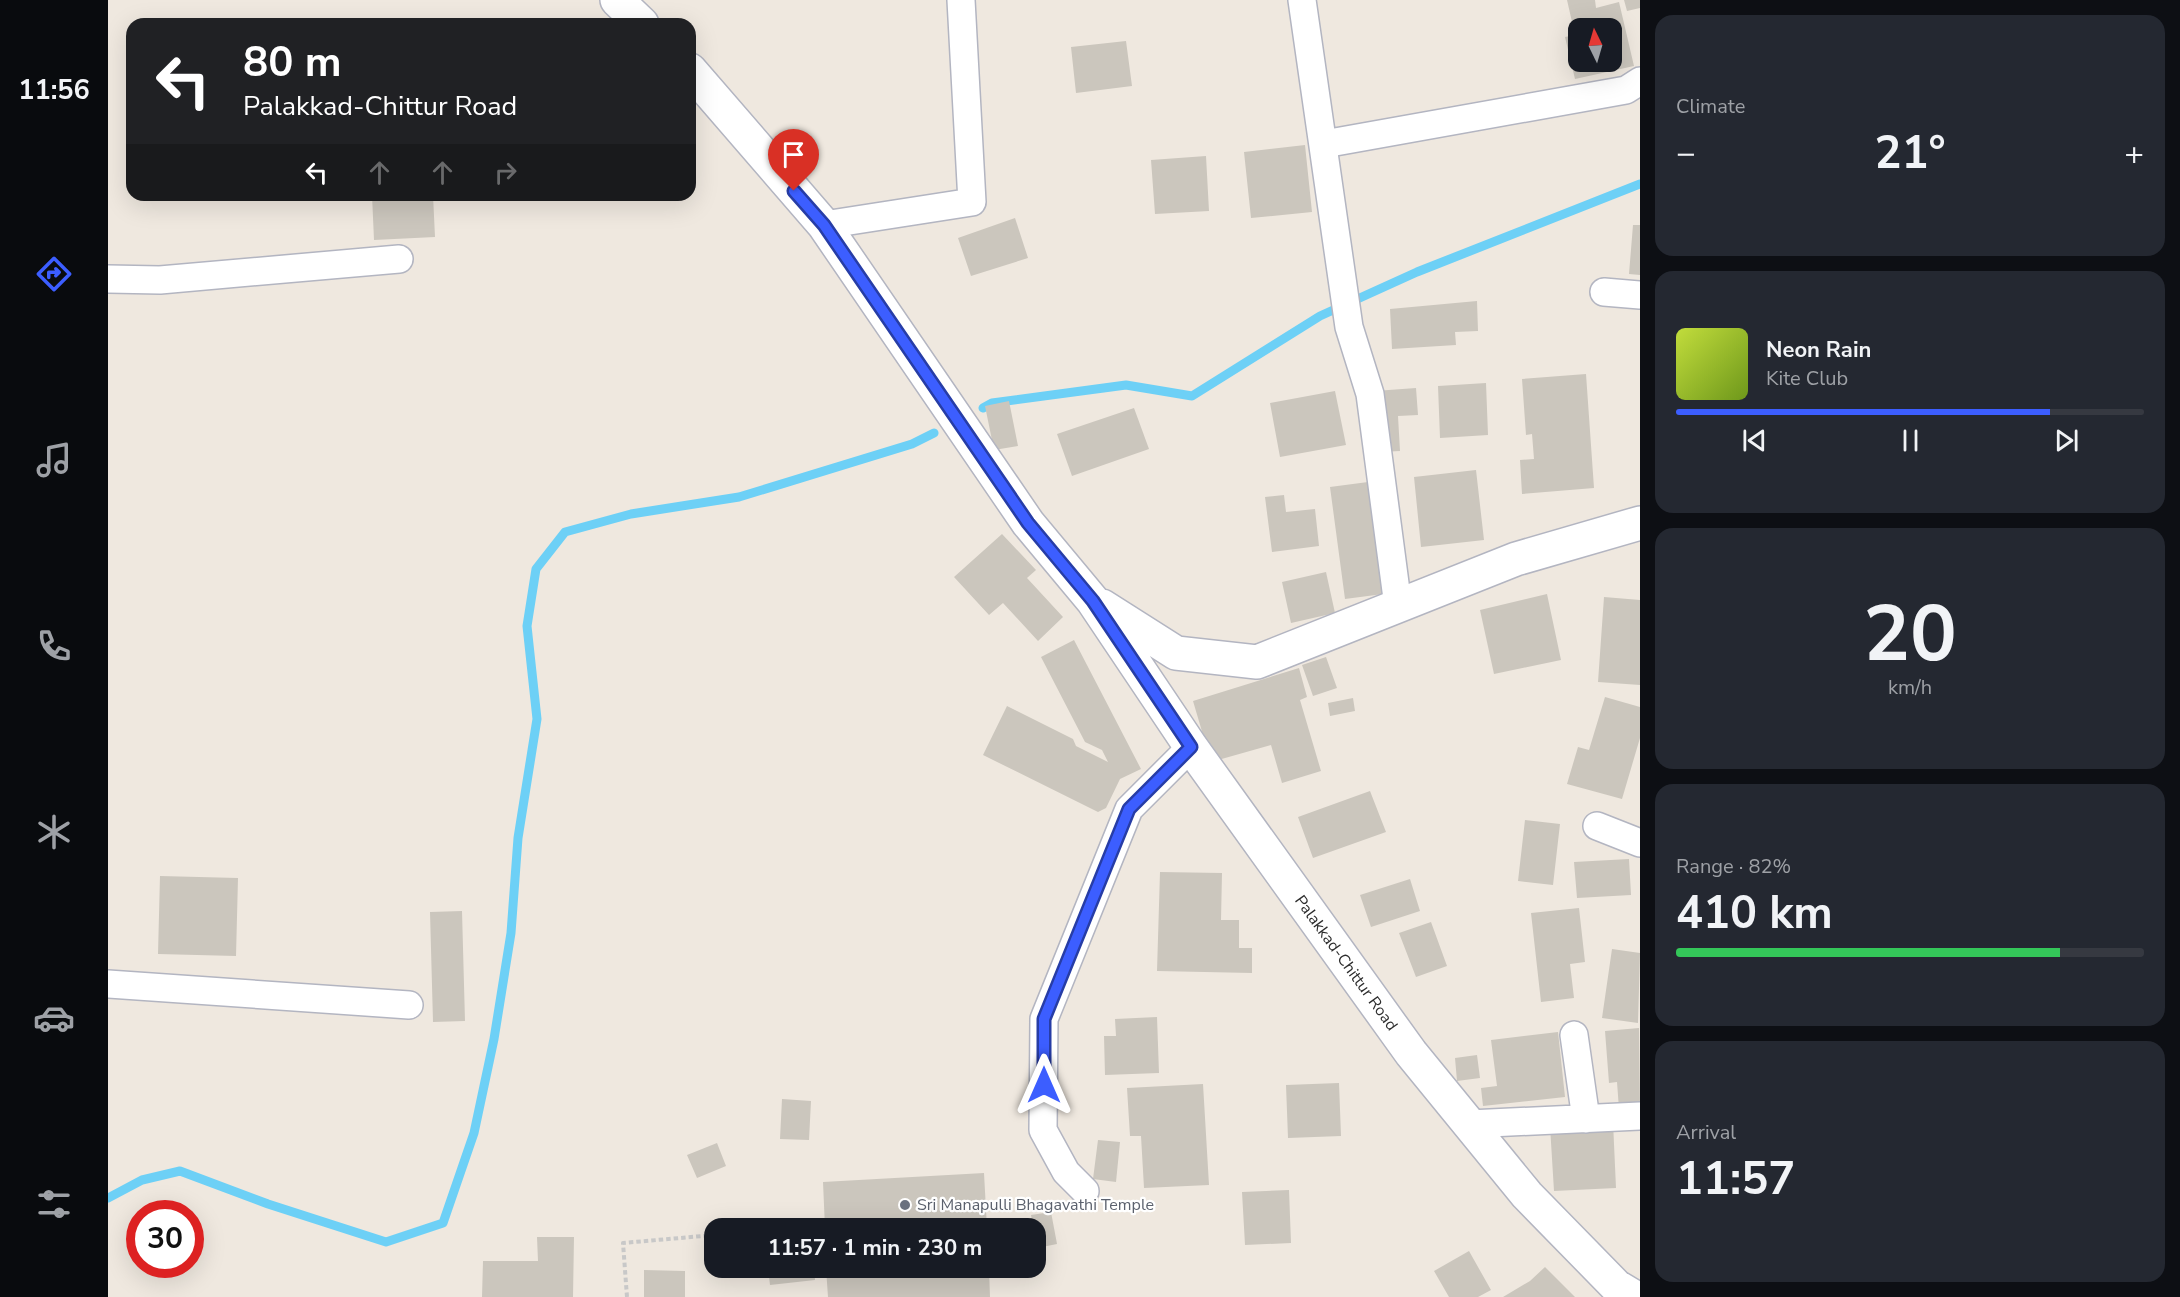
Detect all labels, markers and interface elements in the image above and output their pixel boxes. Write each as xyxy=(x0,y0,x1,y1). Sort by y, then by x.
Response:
north arrow xyxy=(1568,18,1622,72)
map controls xyxy=(1568,18,1622,72)
text: 80 m xyxy=(243,34,342,91)
icon: left xyxy=(144,42,222,120)
text: 11:56 xyxy=(18,72,90,109)
text: Palakkad-Chittur Road xyxy=(243,88,517,125)
text: Climate xyxy=(1676,93,1745,120)
text: 21° xyxy=(1874,123,1946,184)
pin xyxy=(768,129,819,191)
text: − xyxy=(1676,131,1696,176)
text: + xyxy=(2124,131,2144,176)
icon: arrive xyxy=(777,138,810,171)
icon: left xyxy=(300,156,333,189)
icon: ahead xyxy=(363,156,396,189)
icon: ahead xyxy=(426,156,459,189)
icon: right xyxy=(489,156,522,189)
icon: directions xyxy=(33,253,75,295)
text: Neon Rain xyxy=(1766,335,1871,365)
text: Kite Club xyxy=(1766,365,1848,392)
icon: previous xyxy=(1738,424,1771,457)
icon: pause xyxy=(1894,424,1927,457)
icon: next xyxy=(2050,424,2083,457)
icon: music xyxy=(33,439,75,481)
text: 20 xyxy=(1863,581,1957,688)
icon: phone xyxy=(33,625,75,667)
text: km/h xyxy=(1888,674,1932,701)
icon: climate xyxy=(33,811,75,853)
text: Range · 82% xyxy=(1676,853,1791,880)
text: 410 km xyxy=(1676,883,1833,944)
street label: Palakkad-Chittur Road xyxy=(1289,891,1403,1035)
icon: car xyxy=(33,997,75,1039)
position arrow xyxy=(1012,1053,1076,1117)
text: Arrival xyxy=(1676,1119,1736,1146)
text: 11:57 xyxy=(1676,1149,1795,1210)
icon: filters xyxy=(33,1183,75,1225)
place label: Sri Manapulli Bhagavathi Temple xyxy=(917,1194,1154,1216)
marker: Sri Manapulli Bhagavathi Temple xyxy=(898,1198,912,1212)
speed limit sign: 30 xyxy=(126,1200,204,1278)
text: 11:57 · 1 min · 230 m xyxy=(768,1233,982,1263)

